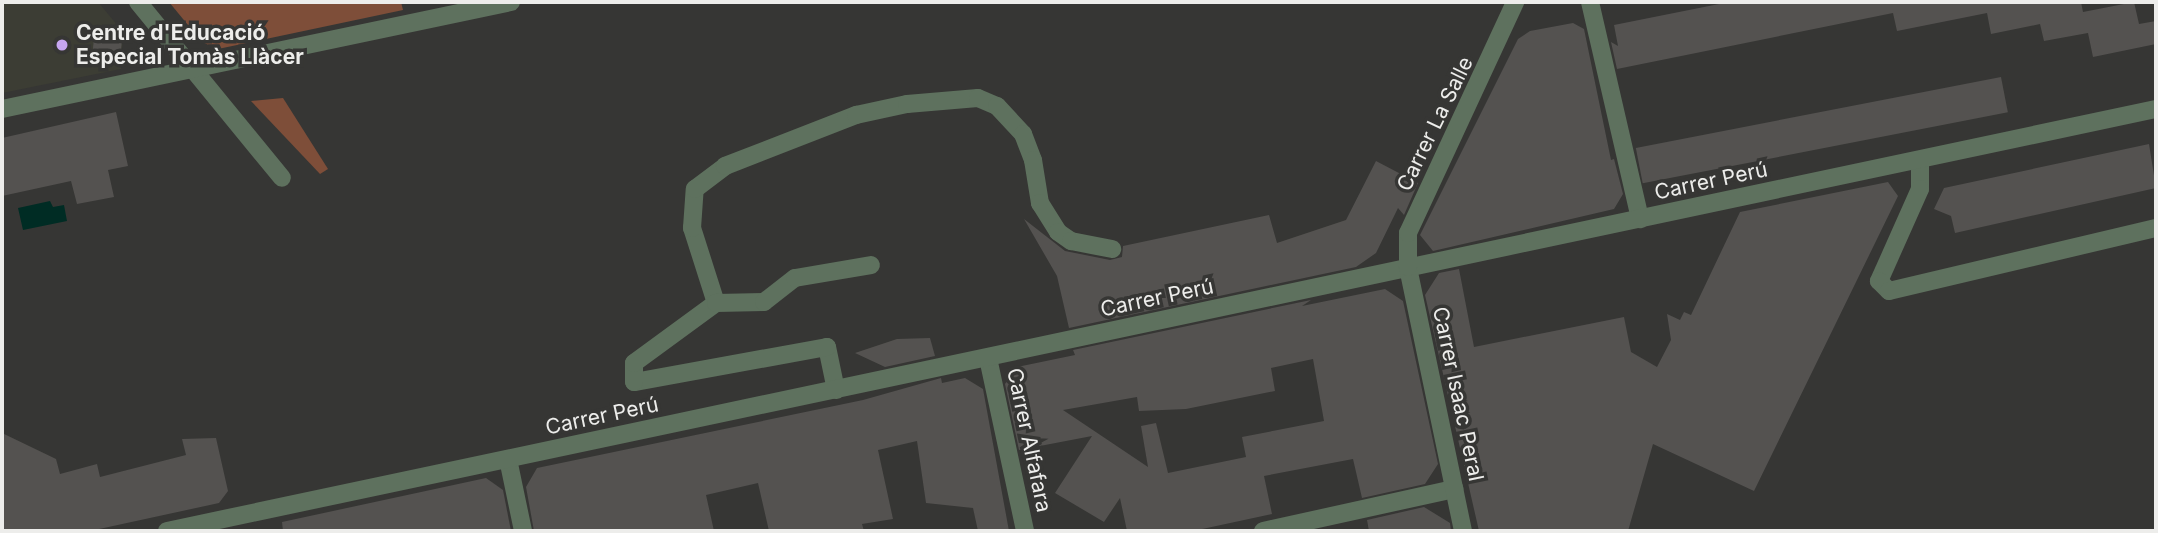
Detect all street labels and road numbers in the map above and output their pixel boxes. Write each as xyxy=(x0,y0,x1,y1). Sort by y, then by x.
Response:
street label: Carrer La Salle xyxy=(1392,53,1478,195)
street label: Carrer Perú xyxy=(1652,157,1770,205)
street label: Carrer Perú xyxy=(1098,274,1216,322)
street label: Carrer Isaac Peral xyxy=(1427,305,1489,483)
street label: Carrer Alfafara xyxy=(1001,366,1057,514)
street label: Carrer Perú xyxy=(543,392,661,440)

